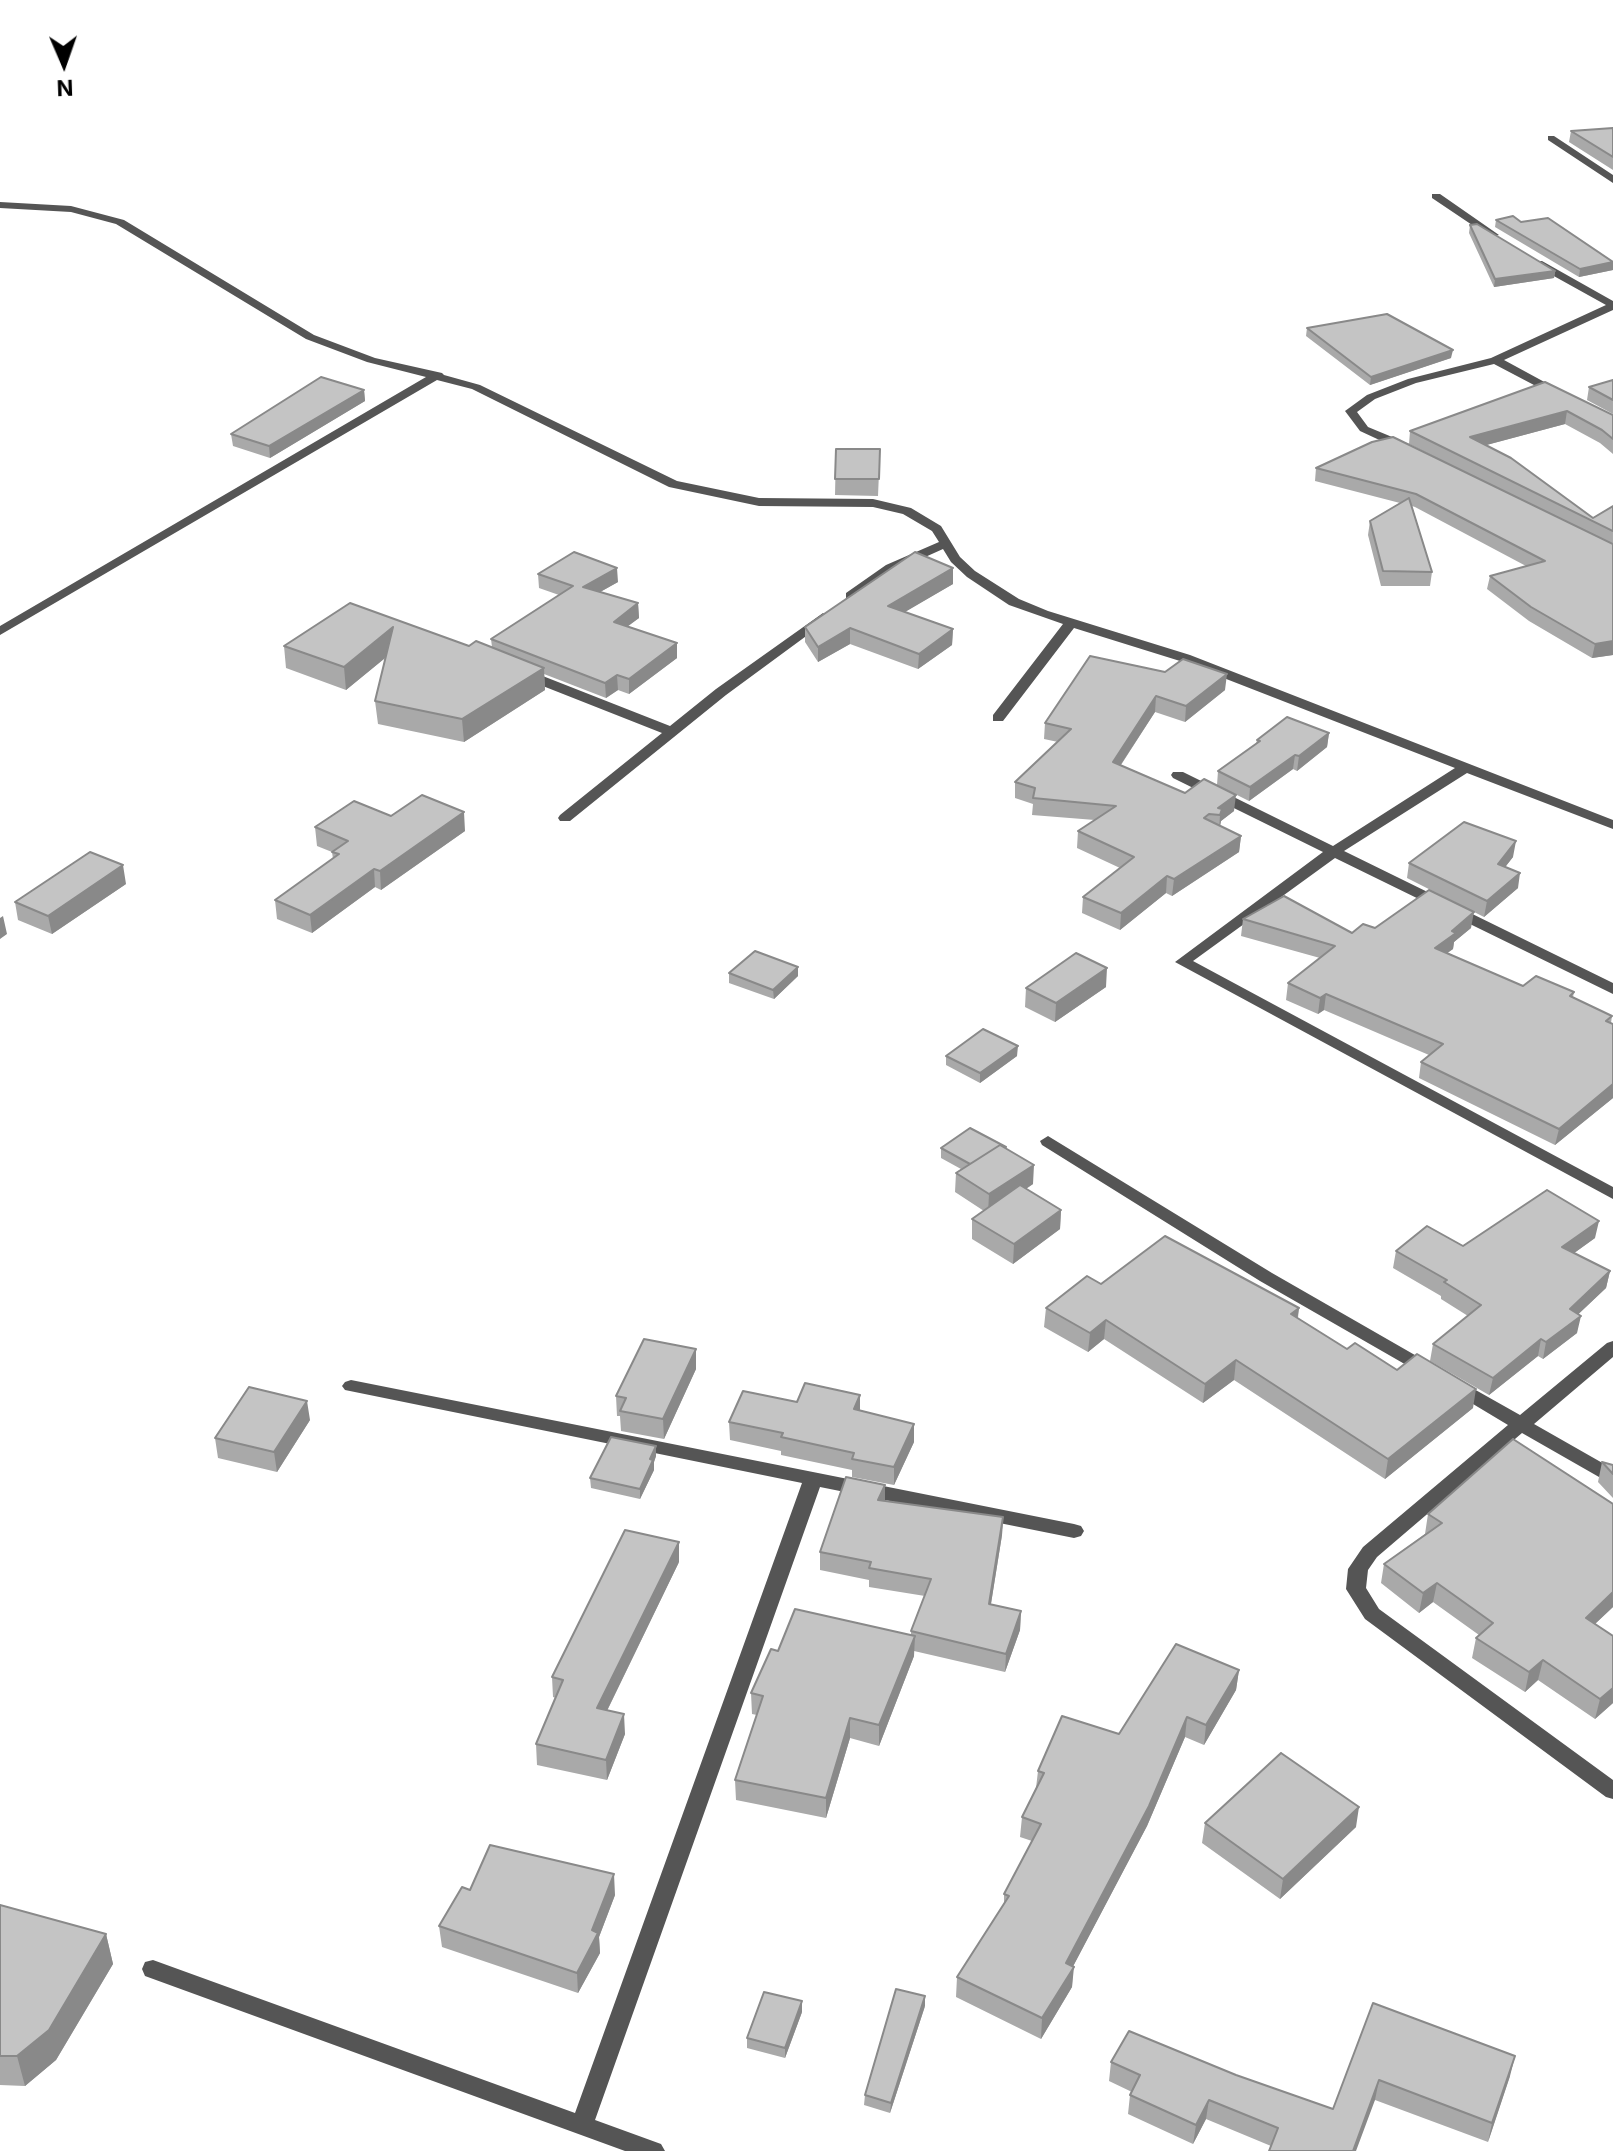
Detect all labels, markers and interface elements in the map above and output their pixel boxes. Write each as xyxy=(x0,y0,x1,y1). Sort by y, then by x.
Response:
north arrow xyxy=(24,24,104,104)
text: N xyxy=(56,75,74,101)

